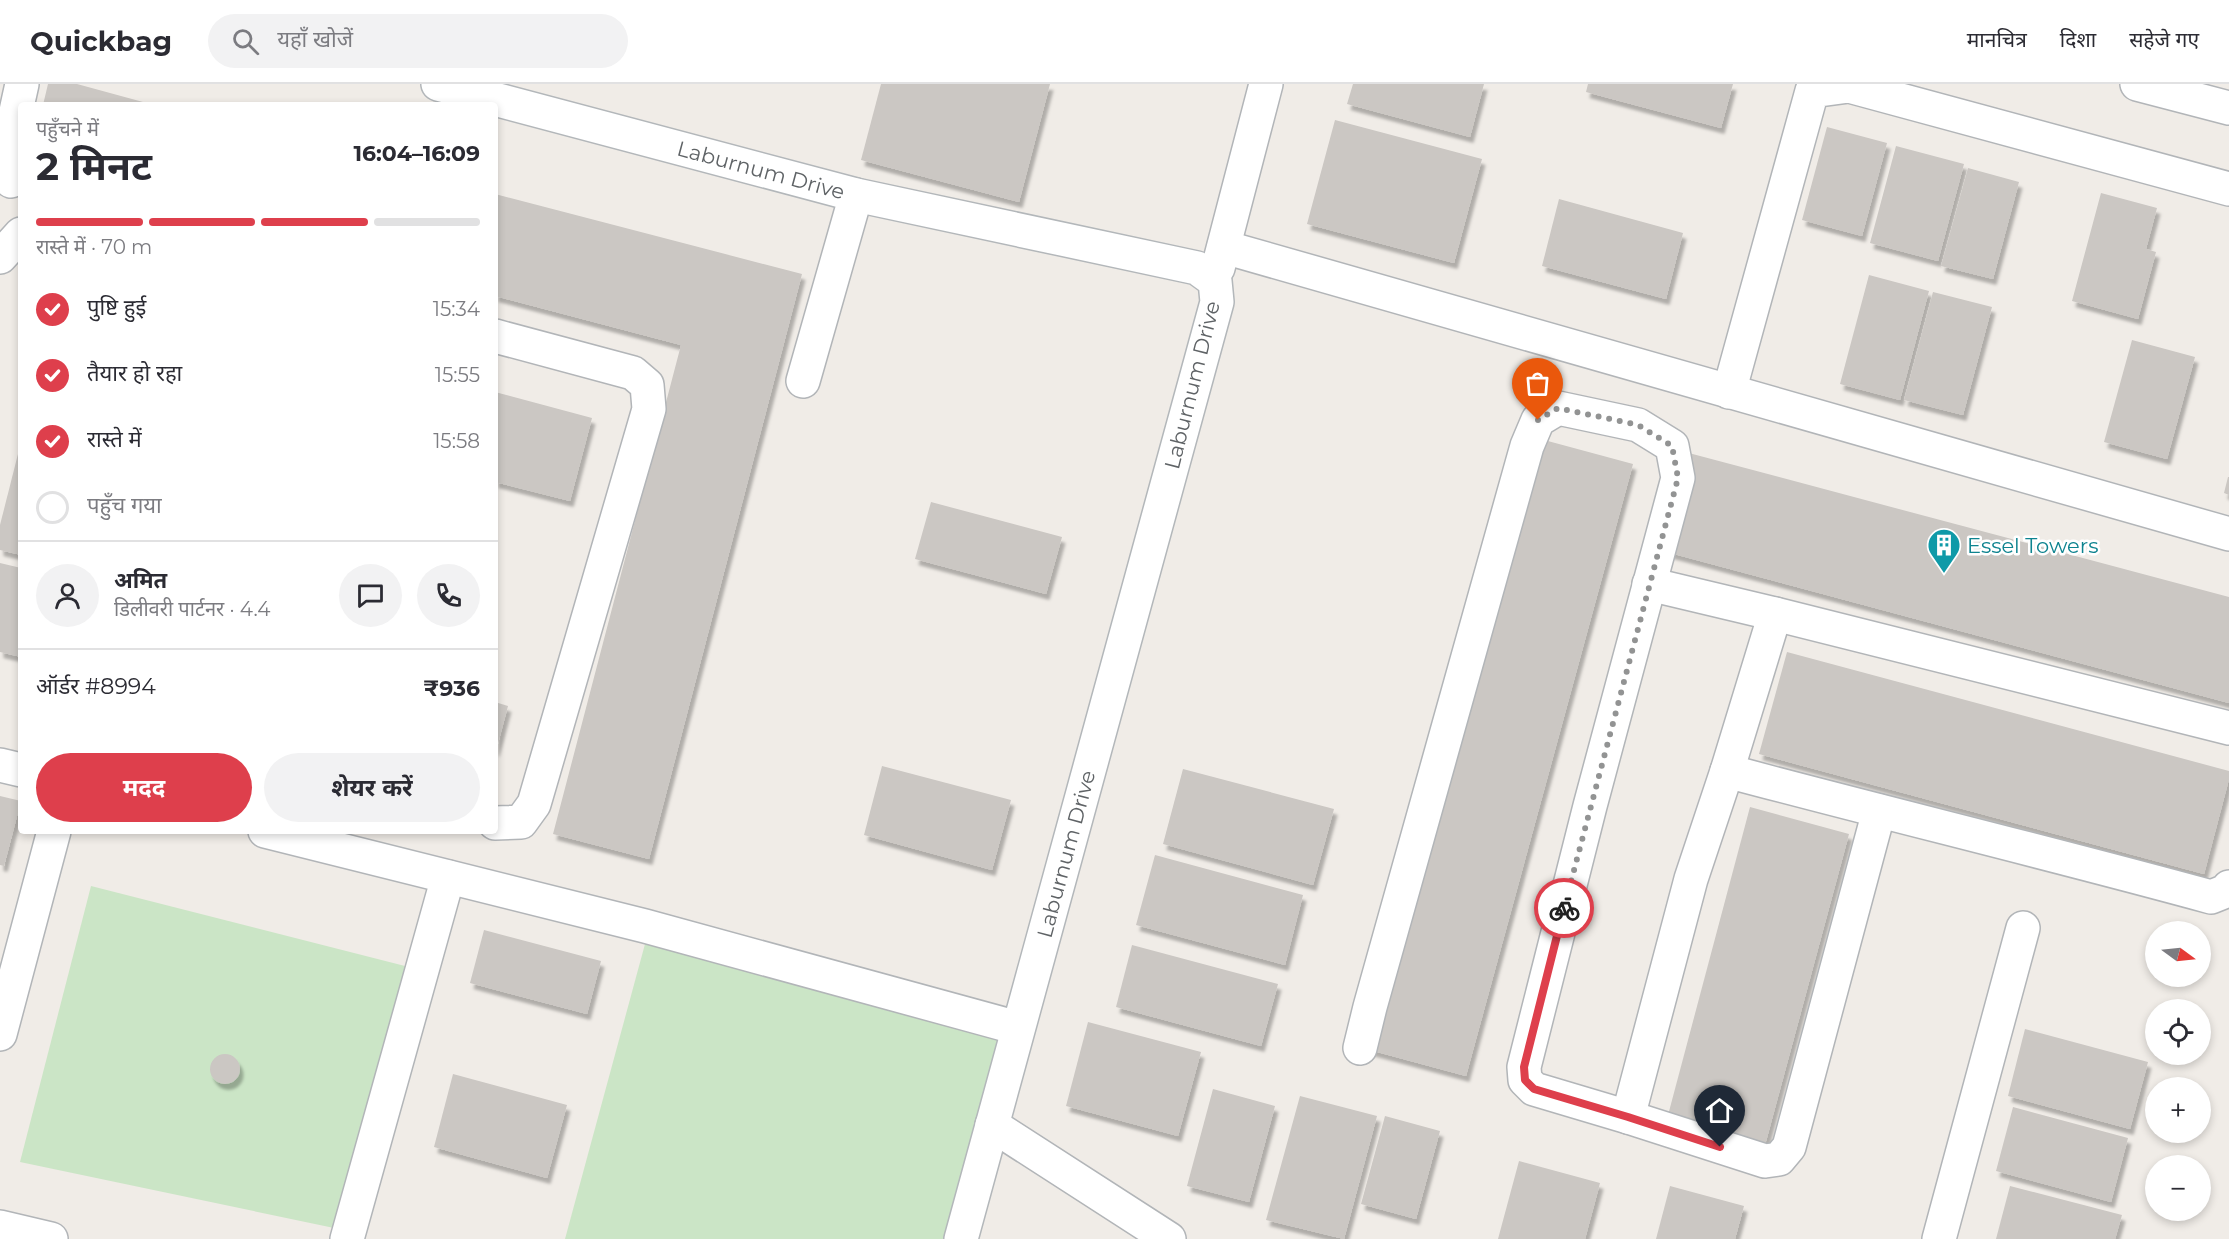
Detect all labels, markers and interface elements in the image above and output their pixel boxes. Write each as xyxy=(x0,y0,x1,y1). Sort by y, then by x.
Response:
search box xyxy=(208,14,628,68)
text: Quickbag xyxy=(30,24,172,58)
icon: search xyxy=(229,25,262,58)
text: यहाँ खोजें xyxy=(277,26,353,53)
text: मानचित्र xyxy=(1967,27,2027,52)
text: दिशा xyxy=(2060,27,2096,52)
text: सहेजे गए xyxy=(2129,27,2199,52)
text: पहुँचने में xyxy=(36,117,99,141)
street label: Laburnum Drive xyxy=(674,136,848,204)
text: 16:04–16:09 xyxy=(353,140,480,167)
text: 2 मिनट xyxy=(36,142,152,190)
text: रास्ते में · 70 m xyxy=(36,235,152,259)
icon: check xyxy=(36,293,69,326)
text: पुष्टि हुई xyxy=(87,294,146,321)
text: 15:34 xyxy=(433,297,480,321)
street label: Laburnum Drive xyxy=(1159,298,1225,472)
pin xyxy=(1512,358,1563,420)
icon: check xyxy=(36,359,69,392)
text: तैयार हो रहा xyxy=(87,360,182,387)
text: 15:55 xyxy=(435,363,480,387)
icon: bag xyxy=(1521,367,1554,400)
icon: check xyxy=(36,425,69,458)
text: रास्ते में xyxy=(87,426,142,453)
text: 15:58 xyxy=(433,429,480,453)
text: पहुँच गया xyxy=(87,492,162,519)
building icon: Essel Towers xyxy=(1926,527,1962,574)
place label: Essel Towers xyxy=(1967,533,2098,558)
button: person xyxy=(36,564,99,627)
button: chat xyxy=(339,564,402,627)
button: phone xyxy=(417,564,480,627)
text: अमित xyxy=(114,567,167,594)
text: डिलीवरी पार्टनर · 4.4 xyxy=(114,597,271,621)
text: ऑर्डर #8994 xyxy=(36,673,156,700)
text: ₹936 xyxy=(423,675,480,702)
button: मदद xyxy=(36,753,252,822)
button: शेयर करें xyxy=(264,753,480,822)
street label: Laburnum Drive xyxy=(1032,767,1100,941)
courier xyxy=(1534,878,1594,938)
icon: bike xyxy=(1548,892,1581,925)
north arrow xyxy=(2145,921,2211,987)
map controls xyxy=(2145,921,2211,1221)
button: locate xyxy=(2145,999,2211,1065)
button: + xyxy=(2145,1077,2211,1143)
pin xyxy=(1694,1085,1745,1147)
icon: home xyxy=(1703,1094,1736,1127)
button: − xyxy=(2145,1155,2211,1221)

